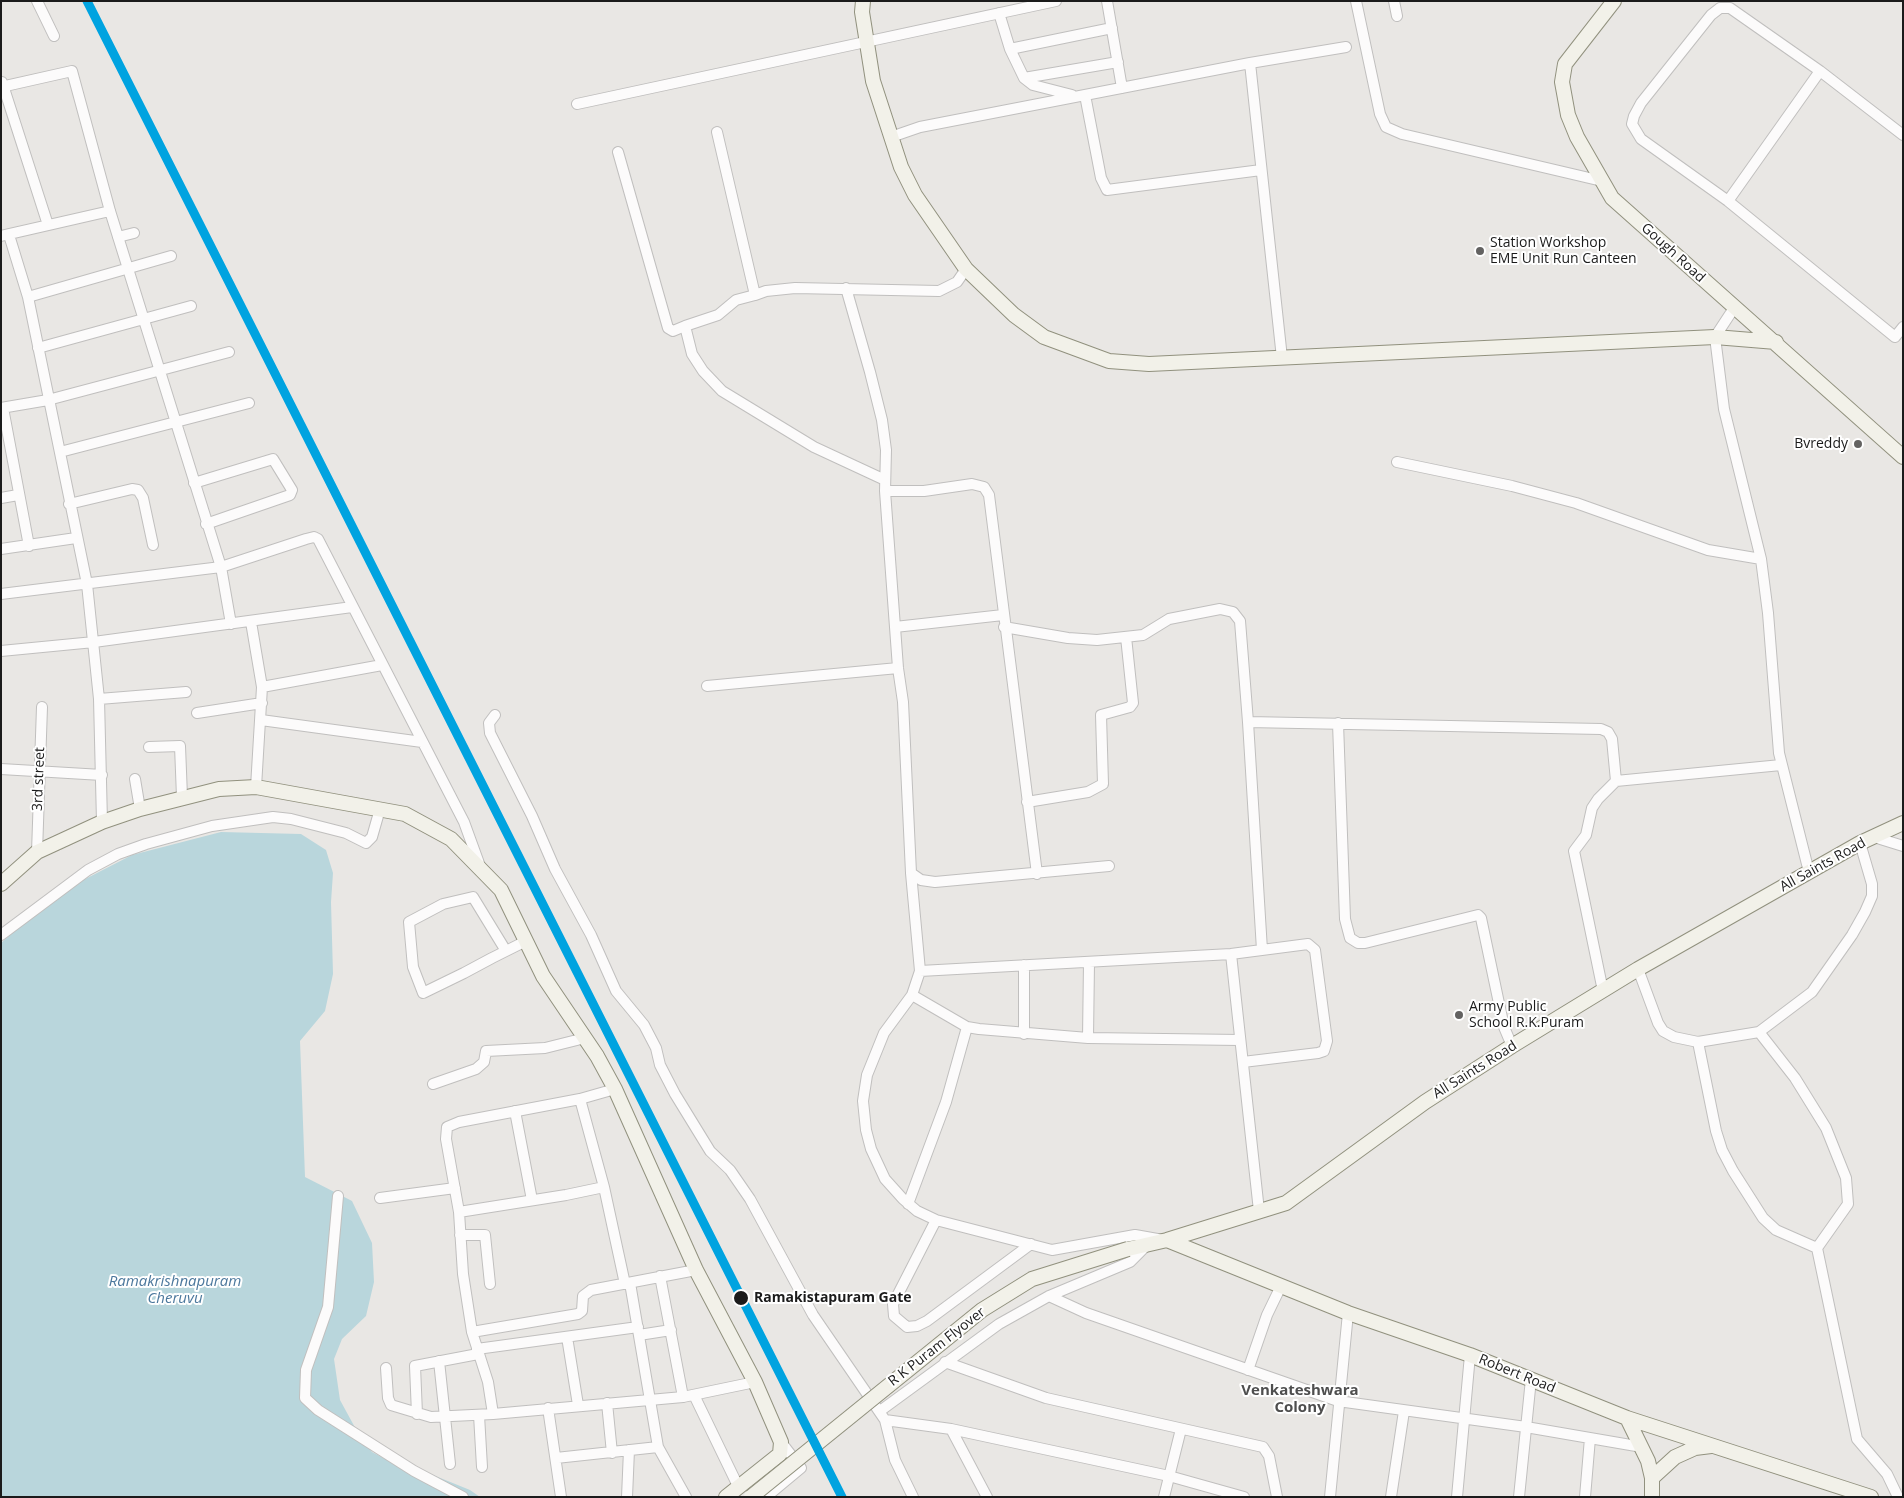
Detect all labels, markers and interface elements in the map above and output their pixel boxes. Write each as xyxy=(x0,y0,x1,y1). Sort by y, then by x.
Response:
street label: Gough Road xyxy=(1637,220,1709,286)
place label: Station Workshop EME Unit Run Canteen xyxy=(1490,235,1637,268)
marker: Station Workshop EME Unit Run Canteen xyxy=(1474,245,1486,257)
place label: Bvreddy xyxy=(1794,436,1848,452)
marker: Bvreddy xyxy=(1852,438,1864,450)
street label: 3rd street xyxy=(29,747,49,811)
street label: All Saints Road xyxy=(1777,834,1869,896)
place label: Army Public School R.K.Puram xyxy=(1469,999,1584,1032)
marker: Army Public School R.K.Puram xyxy=(1453,1009,1465,1021)
street label: All Saints Road xyxy=(1430,1037,1520,1103)
water label: Ramakrishnapuram Cheruvu xyxy=(109,1273,241,1308)
marker: Ramakistapuram Gate xyxy=(732,1289,750,1307)
place label: Ramakistapuram Gate xyxy=(754,1290,912,1306)
street label: R K Puram Flyover xyxy=(885,1304,989,1390)
street label: Robert Road xyxy=(1476,1351,1558,1397)
district label: Venkateshwara Colony xyxy=(1241,1382,1359,1417)

